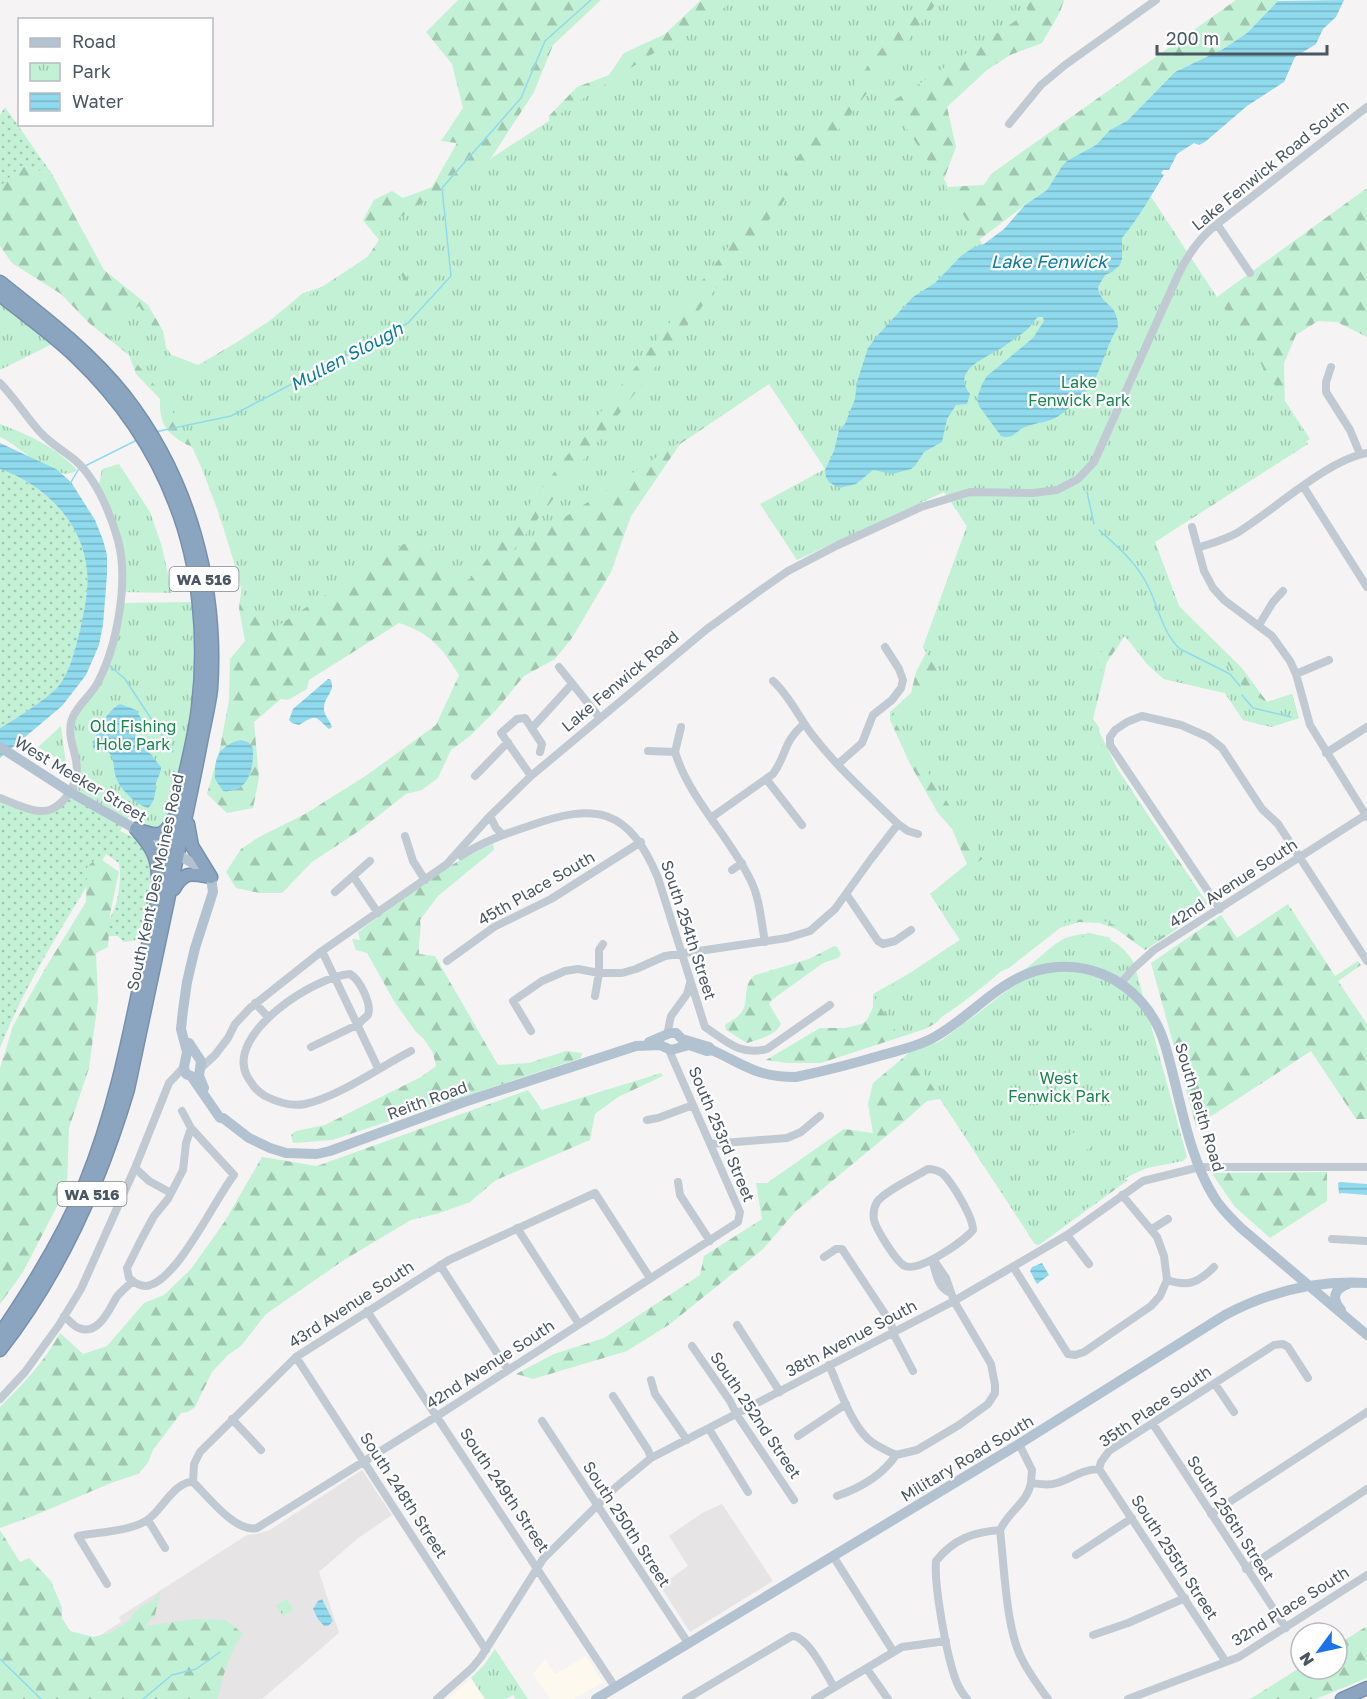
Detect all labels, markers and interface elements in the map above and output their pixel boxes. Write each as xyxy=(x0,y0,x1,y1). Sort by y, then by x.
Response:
legend xyxy=(18,18,213,126)
scale bar xyxy=(1157,18,1326,56)
text: 200 m xyxy=(1166,27,1219,49)
text: Road xyxy=(72,30,116,52)
text: Park xyxy=(72,60,111,82)
text: Water xyxy=(72,90,123,112)
street label: Lake Fenwick Road South xyxy=(1187,95,1353,235)
water label: Lake Fenwick xyxy=(991,250,1109,272)
water label: Mullen Slough xyxy=(286,317,407,395)
park label: Lake Fenwick Park xyxy=(1028,372,1130,410)
road number: WA 516 xyxy=(170,567,238,591)
street label: Lake Fenwick Road xyxy=(557,626,683,736)
park label: Old Fishing Hole Park xyxy=(90,716,176,754)
street label: West Meeker Street xyxy=(11,732,151,826)
street label: South Kent Des Moines Road xyxy=(122,772,188,992)
street label: 42nd Avenue South xyxy=(1165,834,1301,932)
street label: 45th Place South xyxy=(474,846,598,930)
street label: South 254th Street xyxy=(657,858,721,1002)
street label: South Reith Road xyxy=(1171,1040,1229,1174)
street label: South 253rd Street xyxy=(684,1063,760,1205)
park label: West Fenwick Park xyxy=(1008,1068,1110,1106)
street label: Reith Road xyxy=(384,1076,470,1124)
road number: WA 516 xyxy=(58,1182,127,1206)
street label: 43rd Avenue South xyxy=(285,1256,417,1352)
street label: 38th Avenue South xyxy=(782,1295,920,1381)
street label: 42nd Avenue South xyxy=(422,1315,558,1413)
street label: South 252nd Street xyxy=(706,1348,806,1482)
street label: 35th Place South xyxy=(1095,1361,1215,1451)
street label: Military Road South xyxy=(897,1410,1037,1506)
street label: South 249th Street xyxy=(456,1424,554,1556)
street label: South 248th Street xyxy=(356,1428,452,1562)
street label: South 256th Street xyxy=(1183,1451,1279,1585)
street label: South 250th Street xyxy=(579,1457,675,1591)
street label: South 255th Street xyxy=(1127,1491,1223,1623)
street label: 32nd Place South xyxy=(1228,1562,1352,1650)
north arrow xyxy=(1289,1621,1349,1681)
text: N xyxy=(1295,1649,1318,1670)

